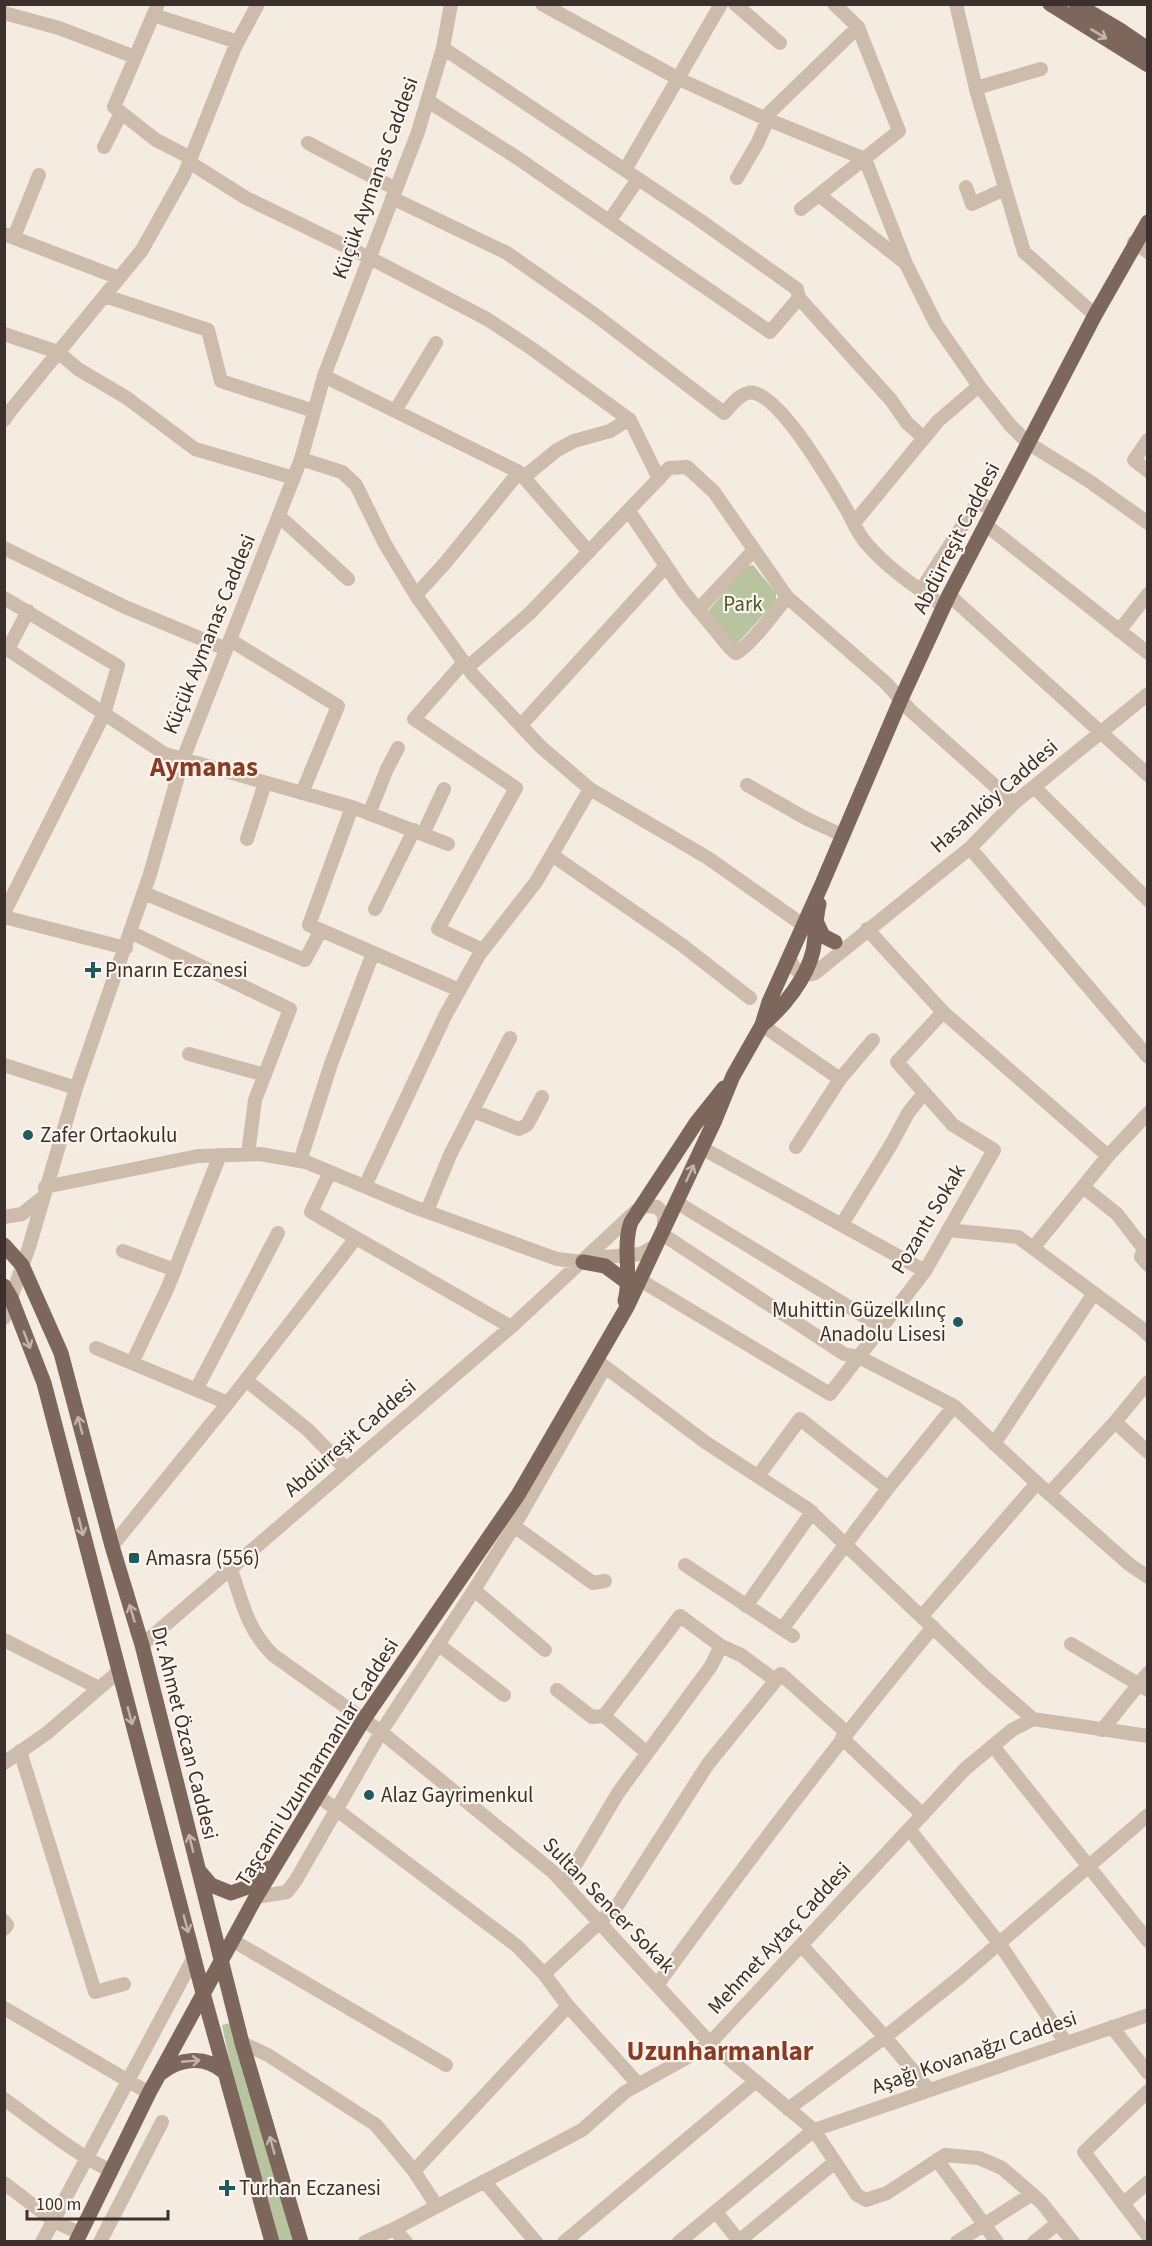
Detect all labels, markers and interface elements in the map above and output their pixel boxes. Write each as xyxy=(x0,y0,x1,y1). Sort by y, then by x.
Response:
one-way arrow xyxy=(1090,28,1107,40)
street label: Küçük Aymanas Caddesi xyxy=(324,73,426,283)
street label: Abdürreşit Caddesi xyxy=(905,457,1007,619)
street label: Küçük Aymanas Caddesi xyxy=(155,530,263,738)
park label: Park xyxy=(723,589,763,619)
street label: Hasanköy Caddesi xyxy=(923,732,1065,860)
district label: Aymanas xyxy=(149,748,258,787)
place label: Pınarın Eczanesi xyxy=(105,955,248,985)
marker: Pınarın Eczanesi xyxy=(86,963,100,977)
place label: Zafer Ortaokulu xyxy=(40,1120,178,1150)
marker: Zafer Ortaokulu xyxy=(21,1128,35,1142)
street label: Pozantı Sokak xyxy=(883,1158,973,1280)
one-way arrow xyxy=(684,1164,696,1182)
place label: Muhittin Güzelkılınç Anadolu Lisesi xyxy=(772,1295,946,1349)
marker: Muhittin Güzelkılınç Anadolu Lisesi xyxy=(951,1315,965,1329)
one-way arrow xyxy=(22,1330,33,1349)
street label: Abdürreşit Caddesi xyxy=(277,1372,423,1504)
one-way arrow xyxy=(74,1416,85,1435)
one-way arrow xyxy=(75,1517,87,1536)
place label: Amasra (556) xyxy=(146,1543,260,1573)
marker: Amasra (556) xyxy=(127,1551,141,1565)
one-way arrow xyxy=(126,1604,137,1623)
street label: Dr. Ahmet Özcan Caddesi xyxy=(144,1623,226,1843)
street label: Taşcami Uzunharmanlar Caddesi xyxy=(228,1632,406,1892)
one-way arrow xyxy=(125,1706,136,1725)
place label: Alaz Gayrimenkul xyxy=(381,1780,533,1810)
marker: Alaz Gayrimenkul xyxy=(362,1788,376,1802)
street label: Sultan Sencer Sokak xyxy=(536,1830,682,1980)
one-way arrow xyxy=(184,1834,196,1853)
street label: Mehmet Aytaç Caddesi xyxy=(700,1855,858,2021)
one-way arrow xyxy=(180,1915,192,1934)
street label: Aşağı Kovanağzı Caddesi xyxy=(867,2003,1081,2101)
district label: Uzunharmanlar xyxy=(627,2032,814,2071)
one-way arrow xyxy=(181,2055,201,2066)
one-way arrow xyxy=(266,2136,277,2155)
place label: Turhan Eczanesi xyxy=(239,2173,381,2203)
marker: Turhan Eczanesi xyxy=(220,2181,234,2195)
scale bar xyxy=(27,2183,168,2221)
text: 100 m xyxy=(36,2192,81,2217)

